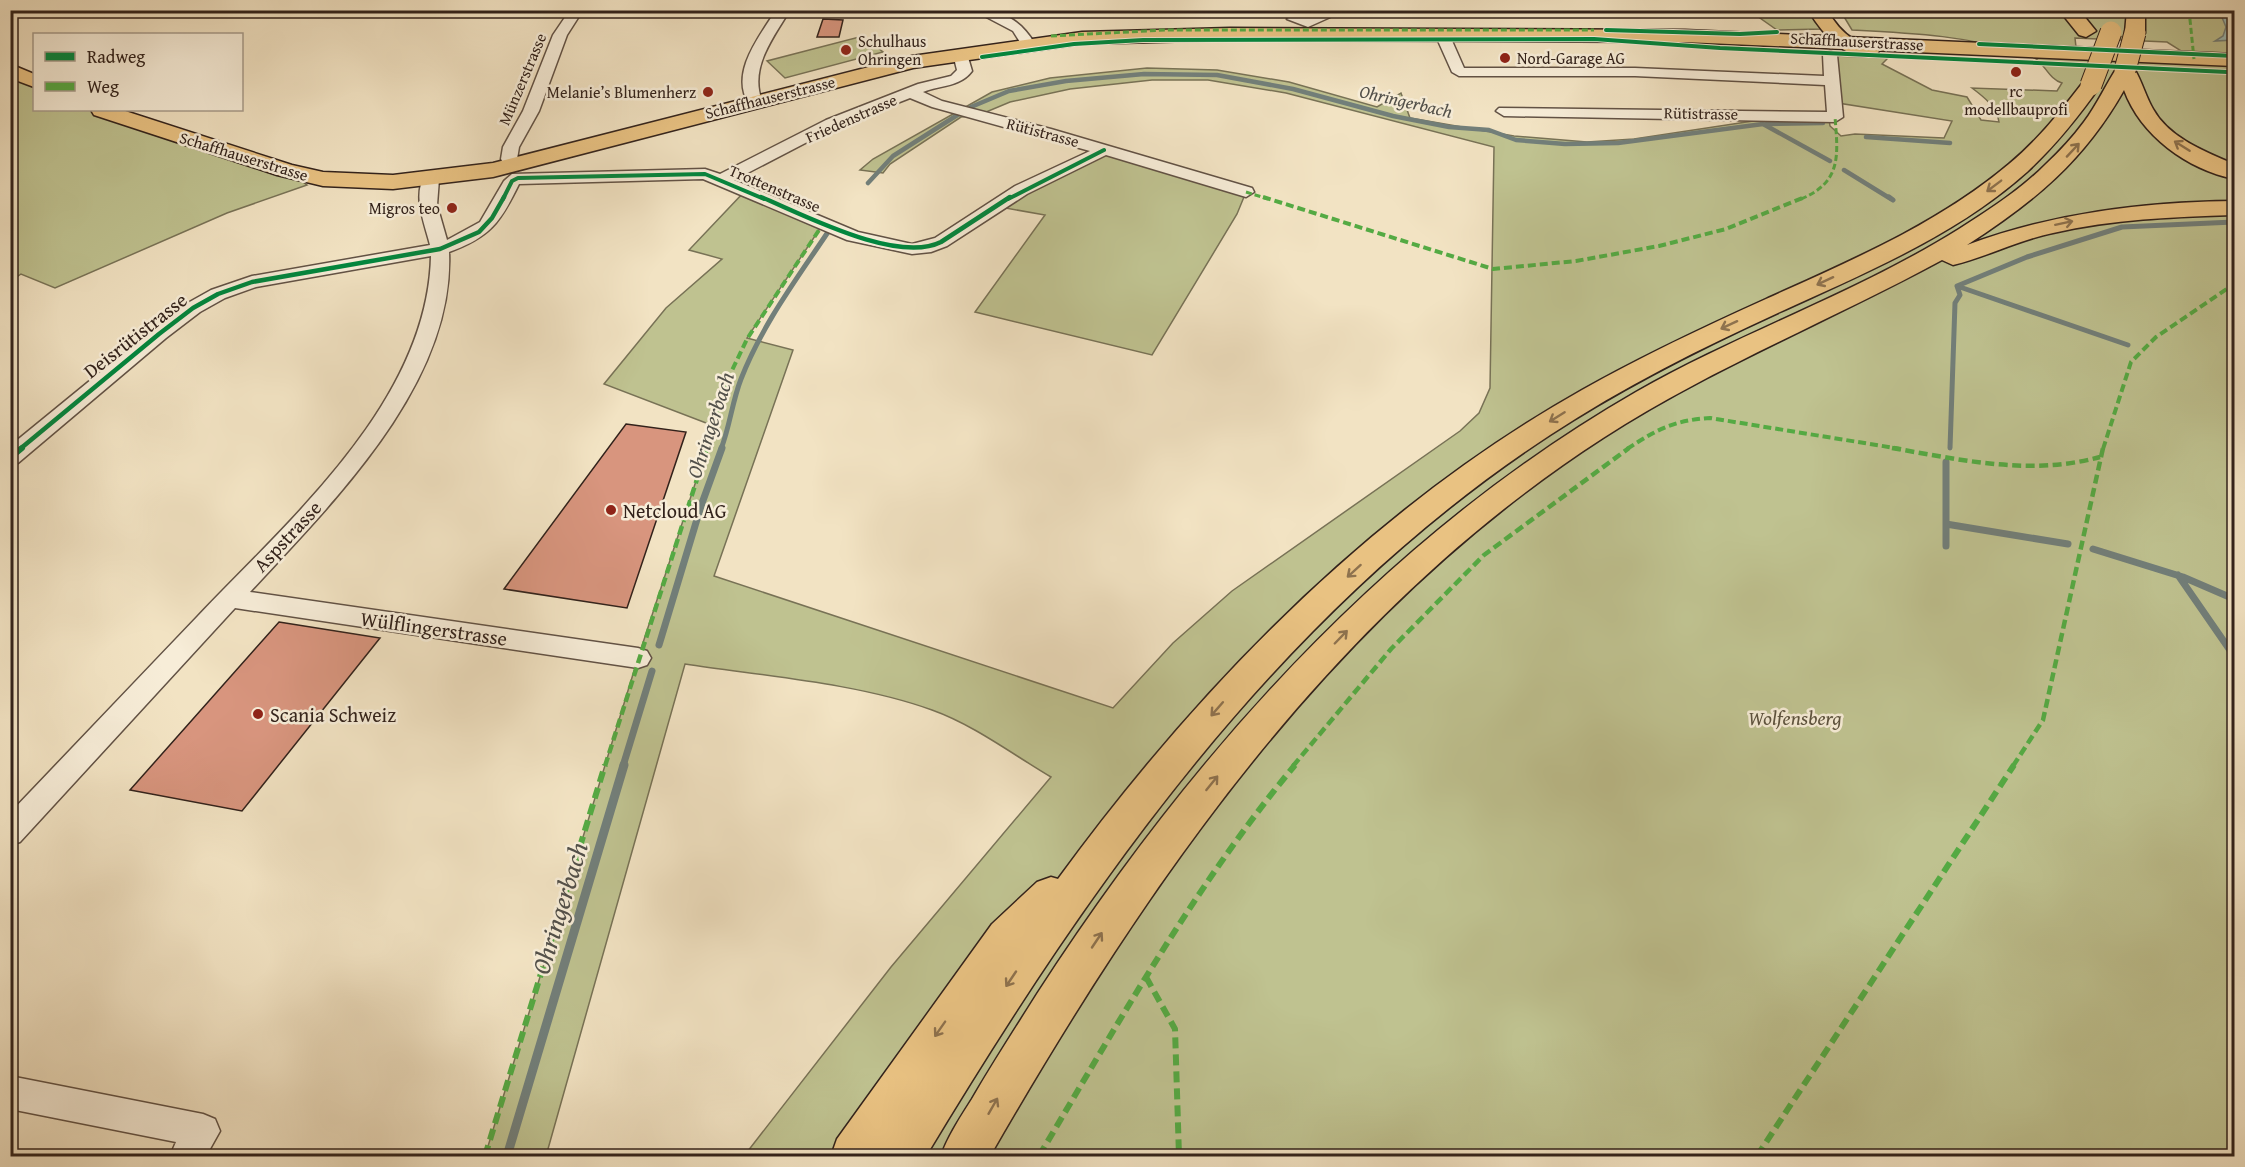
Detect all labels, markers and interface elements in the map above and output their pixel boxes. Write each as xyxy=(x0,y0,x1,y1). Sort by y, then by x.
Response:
street label: Schaffhauserstrasse xyxy=(1790,26,1924,56)
street label: Münzerstrasse xyxy=(492,29,552,129)
place label: Schulhaus Ohringen xyxy=(858,29,926,71)
legend xyxy=(33,33,243,111)
text: Radweg xyxy=(87,43,145,70)
marker: Schulhaus Ohringen xyxy=(839,43,853,57)
place label: Nord-Garage AG xyxy=(1517,46,1626,70)
marker: Nord-Garage AG xyxy=(1498,51,1512,65)
marker: rc modellbauprofi xyxy=(2009,65,2023,79)
street label: Schaffhauserstrasse xyxy=(702,69,838,125)
text: Weg xyxy=(87,73,119,100)
water label: Ohringerbach xyxy=(1357,77,1455,125)
place label: rc modellbauprofi xyxy=(1964,79,2068,121)
place label: Melanie’s Blumenherz xyxy=(547,80,696,104)
marker: Melanie’s Blumenherz xyxy=(701,85,715,99)
street label: Friedenstrasse xyxy=(802,87,900,149)
street label: Rütistrasse xyxy=(1664,100,1738,126)
street label: Rütistrasse xyxy=(1004,111,1082,153)
street label: Schaffhauserstrasse xyxy=(177,125,311,187)
one-way arrow xyxy=(2174,140,2191,152)
one-way arrow xyxy=(2066,142,2080,157)
street label: Trottenstrasse xyxy=(725,158,825,218)
one-way arrow xyxy=(1987,179,2003,192)
place label: Migros teo xyxy=(369,196,440,220)
marker: Migros teo xyxy=(445,201,459,215)
one-way arrow xyxy=(2054,217,2073,228)
one-way arrow xyxy=(1816,276,1834,287)
street label: Deisrütistrasse xyxy=(77,285,193,385)
one-way arrow xyxy=(1721,319,1739,331)
water label: Ohringerbach xyxy=(678,367,742,482)
one-way arrow xyxy=(1549,410,1566,423)
street label: Aspstrasse xyxy=(246,494,328,578)
place label: Netcloud AG xyxy=(623,496,727,525)
marker: Netcloud AG xyxy=(604,503,618,517)
one-way arrow xyxy=(1347,564,1362,578)
street label: Wülflingerstrasse xyxy=(359,603,509,653)
one-way arrow xyxy=(1333,629,1348,644)
place label: Scania Schweiz xyxy=(270,700,396,729)
one-way arrow xyxy=(1210,701,1224,716)
park label: Wolfensberg xyxy=(1748,703,1842,732)
marker: Scania Schweiz xyxy=(251,707,265,721)
one-way arrow xyxy=(1205,775,1218,791)
water label: Ohringerbach xyxy=(520,837,598,979)
one-way arrow xyxy=(1091,933,1103,949)
one-way arrow xyxy=(1005,970,1017,986)
one-way arrow xyxy=(934,1020,947,1036)
one-way arrow xyxy=(988,1098,1000,1115)

